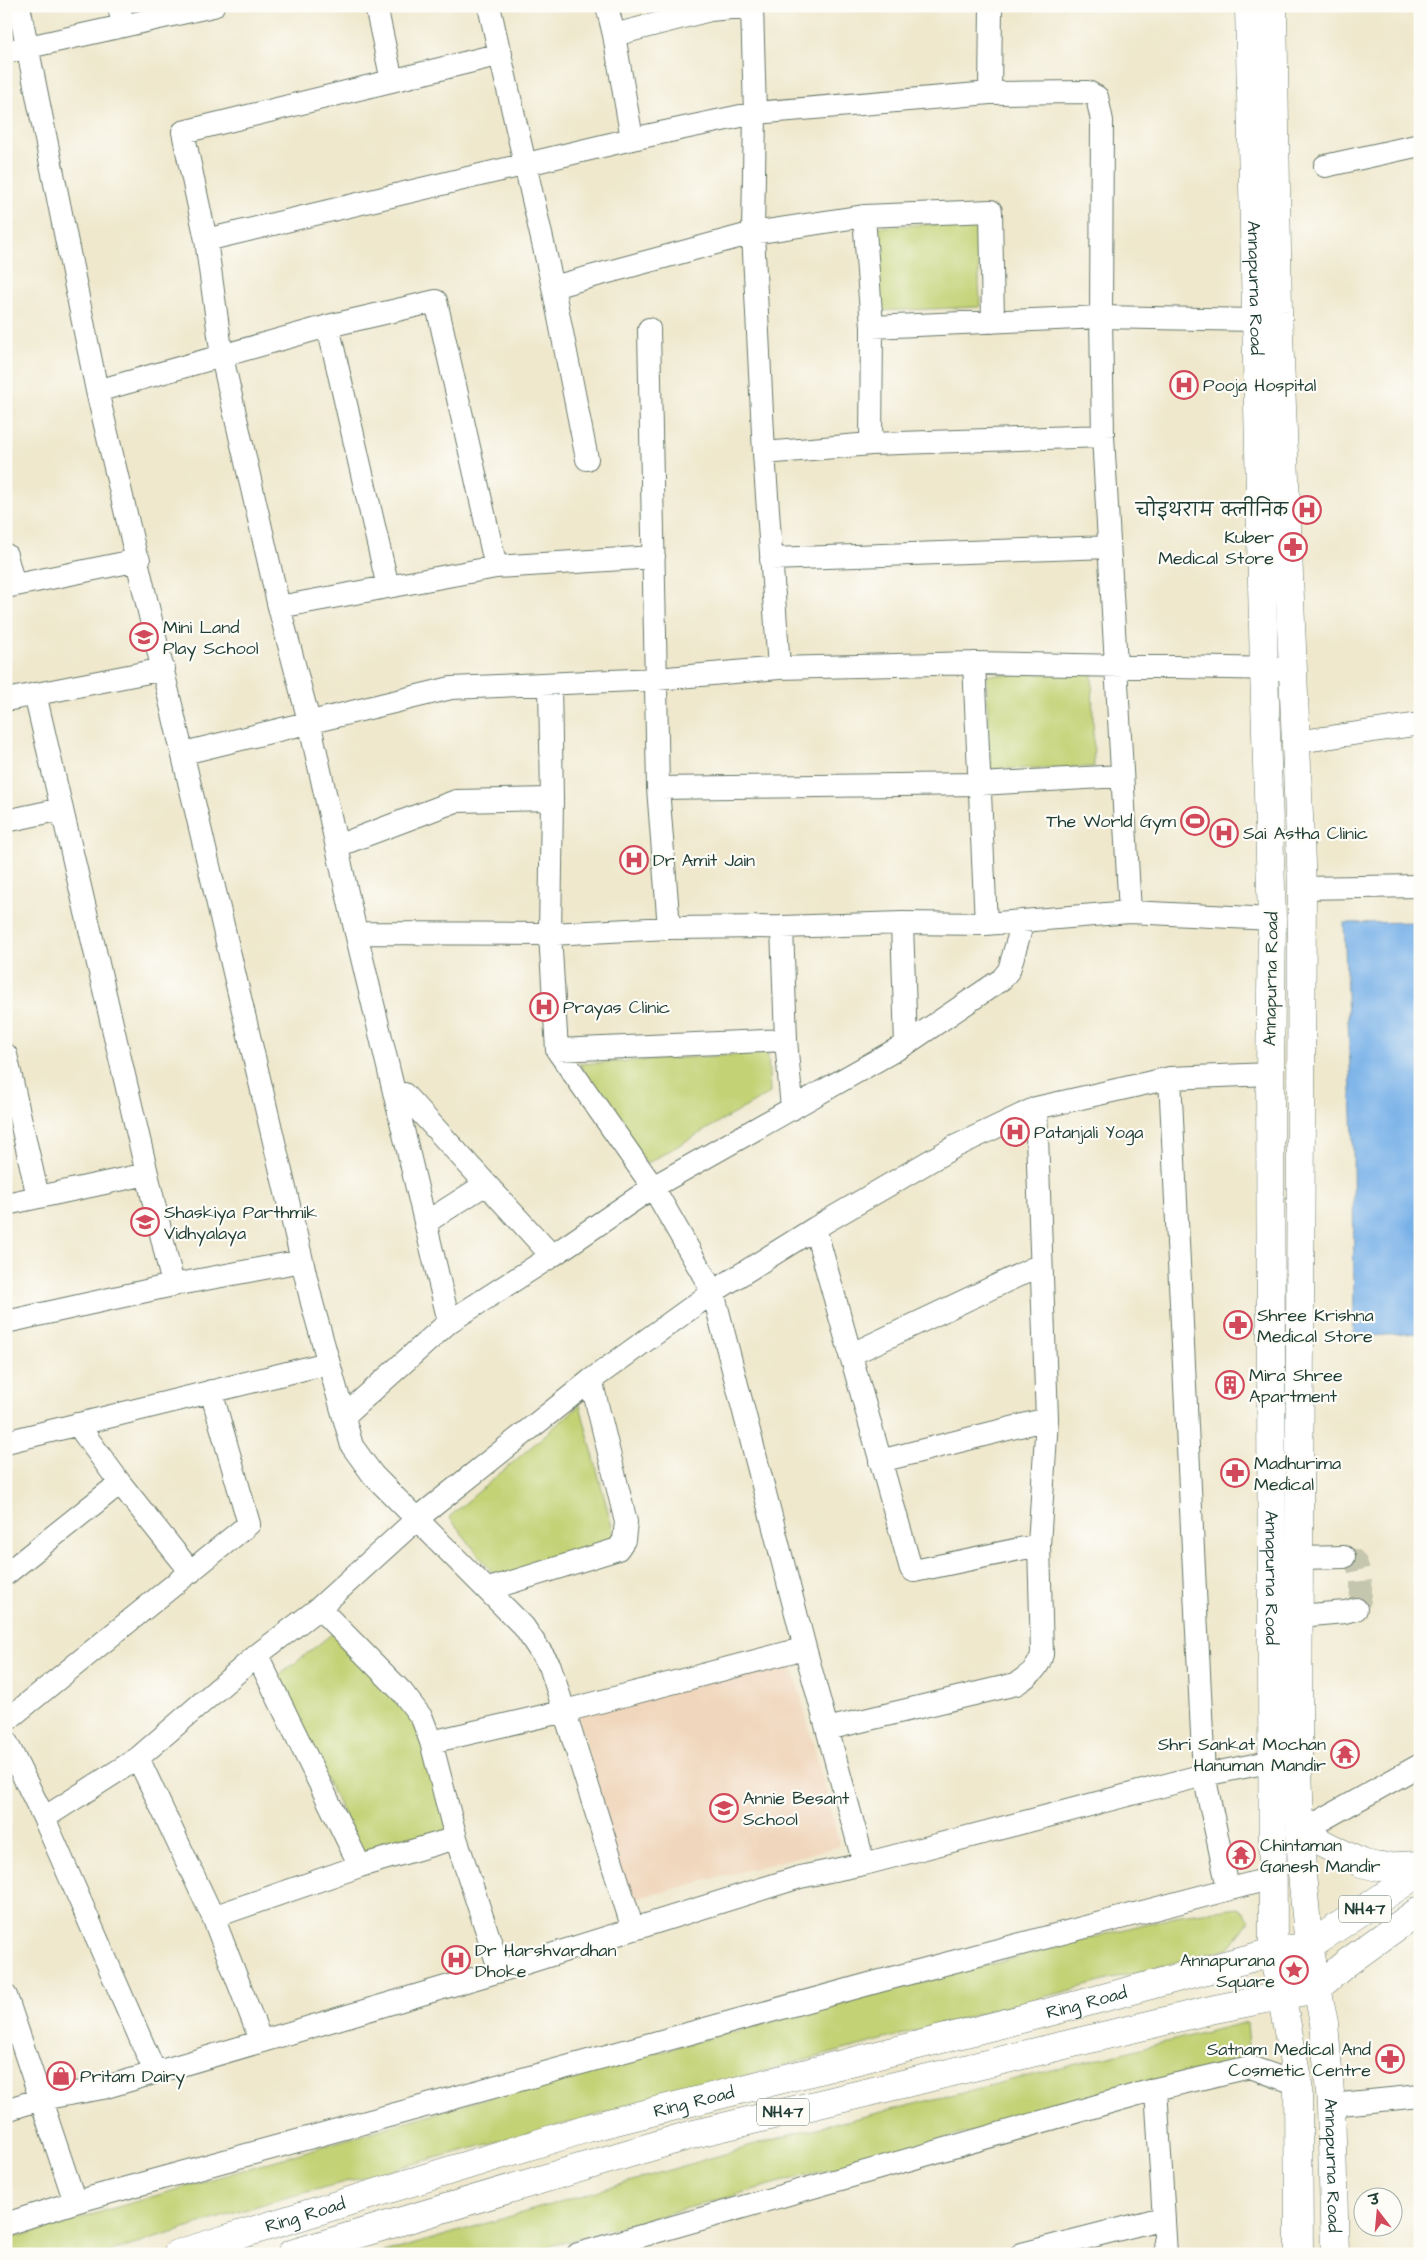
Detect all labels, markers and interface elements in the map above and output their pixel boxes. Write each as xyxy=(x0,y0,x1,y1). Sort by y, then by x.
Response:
street label: Annapurna Road xyxy=(1241,220,1269,355)
hospital icon: Pooja Hospital xyxy=(1169,370,1199,400)
place label: Pooja Hospital xyxy=(1203,373,1317,398)
hospital icon: चोइथराम क्लीनिक xyxy=(1292,495,1322,525)
place label: चोइथराम क्लीनिक xyxy=(1135,496,1290,523)
place label: Kuber Medical Store xyxy=(1158,525,1274,571)
pharmacy icon: Kuber Medical Store xyxy=(1278,532,1308,562)
place label: Mini Land Play School xyxy=(163,615,259,662)
school or university icon: Mini Land Play School xyxy=(129,622,159,652)
sports icon: The World Gym xyxy=(1180,806,1210,836)
place label: The World Gym xyxy=(1046,809,1176,835)
hospital icon: Sai Astha Clinic xyxy=(1209,818,1239,848)
place label: Sai Astha Clinic xyxy=(1243,821,1368,846)
hospital icon: Dr Amit Jain xyxy=(619,845,649,875)
place label: Dr Amit Jain xyxy=(653,848,755,873)
street label: Annapurna Road xyxy=(1257,912,1285,1046)
hospital icon: Prayas Clinic xyxy=(529,992,559,1022)
place label: Prayas Clinic xyxy=(563,995,670,1021)
hospital icon: Patanjali Yoga xyxy=(1000,1117,1030,1147)
place label: Patanjali Yoga xyxy=(1034,1120,1143,1146)
place label: Shaskiya Parthmik Vidhyalaya xyxy=(164,1200,317,1247)
school or university icon: Shaskiya Parthmik Vidhyalaya xyxy=(130,1207,160,1237)
place label: Shree Krishna Medical Store xyxy=(1257,1303,1374,1349)
pharmacy icon: Shree Krishna Medical Store xyxy=(1223,1310,1253,1340)
place label: Mira Shree Apartment xyxy=(1249,1363,1343,1409)
building icon: Mira Shree Apartment xyxy=(1215,1370,1245,1400)
place label: Madhurima Medical xyxy=(1254,1451,1341,1497)
pharmacy icon: Madhurima Medical xyxy=(1220,1458,1250,1488)
street label: Annapurna Road xyxy=(1259,1510,1284,1645)
place label: Shri Sankat Mochan Hanuman Mandir xyxy=(1158,1732,1326,1778)
temple icon: Shri Sankat Mochan Hanuman Mandir xyxy=(1330,1739,1360,1769)
place label: Annie Besant School xyxy=(743,1786,850,1832)
school or university icon: Annie Besant School xyxy=(709,1793,739,1823)
place label: Chintaman Ganesh Mandir xyxy=(1260,1833,1381,1879)
temple icon: Chintaman Ganesh Mandir xyxy=(1226,1840,1256,1870)
road number: NH47 xyxy=(1339,1896,1391,1922)
place label: Dr Harshvardhan Dhoke xyxy=(475,1938,616,1984)
hospital icon: Dr Harshvardhan Dhoke xyxy=(441,1945,471,1975)
place label: Annapurana Square xyxy=(1180,1948,1275,1994)
place icon: Annapurana Square xyxy=(1279,1955,1309,1985)
street label: Ring Road xyxy=(1044,1980,1130,2025)
place label: Satnam Medical And Cosmetic Centre xyxy=(1207,2037,1371,2083)
pharmacy icon: Satnam Medical And Cosmetic Centre xyxy=(1375,2044,1405,2074)
shop icon: Pritam Dairy xyxy=(46,2061,76,2091)
place label: Pritam Dairy xyxy=(80,2064,185,2090)
street label: Ring Road xyxy=(651,2079,737,2124)
street label: Annapurna Road xyxy=(1318,2097,1347,2233)
road number: NH47 xyxy=(757,2098,809,2126)
north arrow xyxy=(1354,2188,1404,2238)
text: उ xyxy=(1366,2189,1384,2212)
street label: Ring Road xyxy=(262,2191,348,2239)

